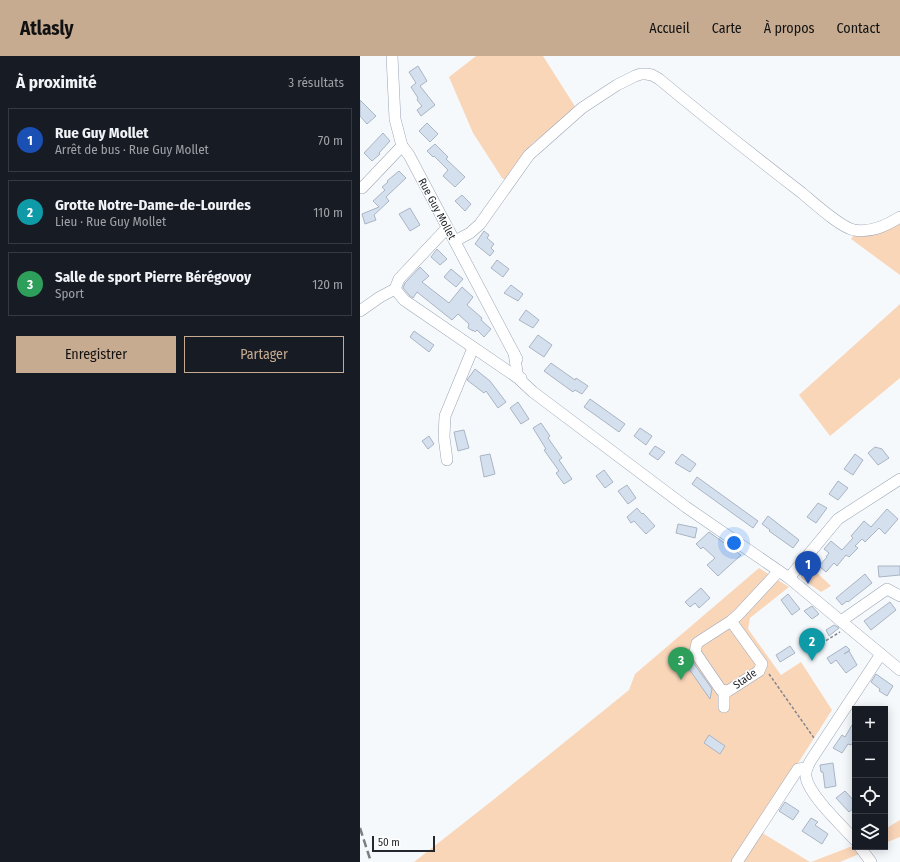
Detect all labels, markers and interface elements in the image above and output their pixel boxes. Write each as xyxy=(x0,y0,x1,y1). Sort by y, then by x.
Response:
text: Atlasly xyxy=(20,17,74,40)
text: Accueil xyxy=(649,20,690,37)
text: Carte xyxy=(712,20,742,37)
text: À propos xyxy=(764,20,815,37)
text: Contact xyxy=(837,20,880,37)
text: À proximité xyxy=(16,72,97,93)
text: 3 résultats xyxy=(288,75,344,90)
text: Rue Guy Mollet xyxy=(55,124,149,142)
text: 1 xyxy=(27,133,33,148)
text: 70 m xyxy=(318,133,343,148)
text: Arrêt de bus · Rue Guy Mollet xyxy=(55,142,209,157)
street label: Rue Guy Mollet xyxy=(415,176,459,242)
text: Grotte Notre-Dame-de-Lourdes xyxy=(55,196,251,214)
text: 2 xyxy=(27,205,33,220)
text: 110 m xyxy=(313,205,343,220)
text: Lieu · Rue Guy Mollet xyxy=(55,214,166,229)
text: Salle de sport Pierre Bérégovoy xyxy=(55,268,251,286)
text: 3 xyxy=(27,277,33,292)
text: 120 m xyxy=(312,277,343,292)
text: Sport xyxy=(55,286,84,301)
button: Enregistrer xyxy=(16,336,176,373)
button: Partager xyxy=(184,336,344,373)
your location xyxy=(724,533,744,553)
pin: 1 xyxy=(795,551,821,584)
pin: 2 xyxy=(799,628,825,661)
pin: 3 xyxy=(668,647,694,680)
street label: Stade xyxy=(731,666,759,692)
map controls xyxy=(852,706,888,850)
button: + xyxy=(852,706,888,742)
button: − xyxy=(852,742,888,778)
button: locate xyxy=(852,778,888,814)
button: layers xyxy=(852,814,888,850)
scale bar xyxy=(372,834,435,853)
text: 50 m xyxy=(378,836,400,849)

